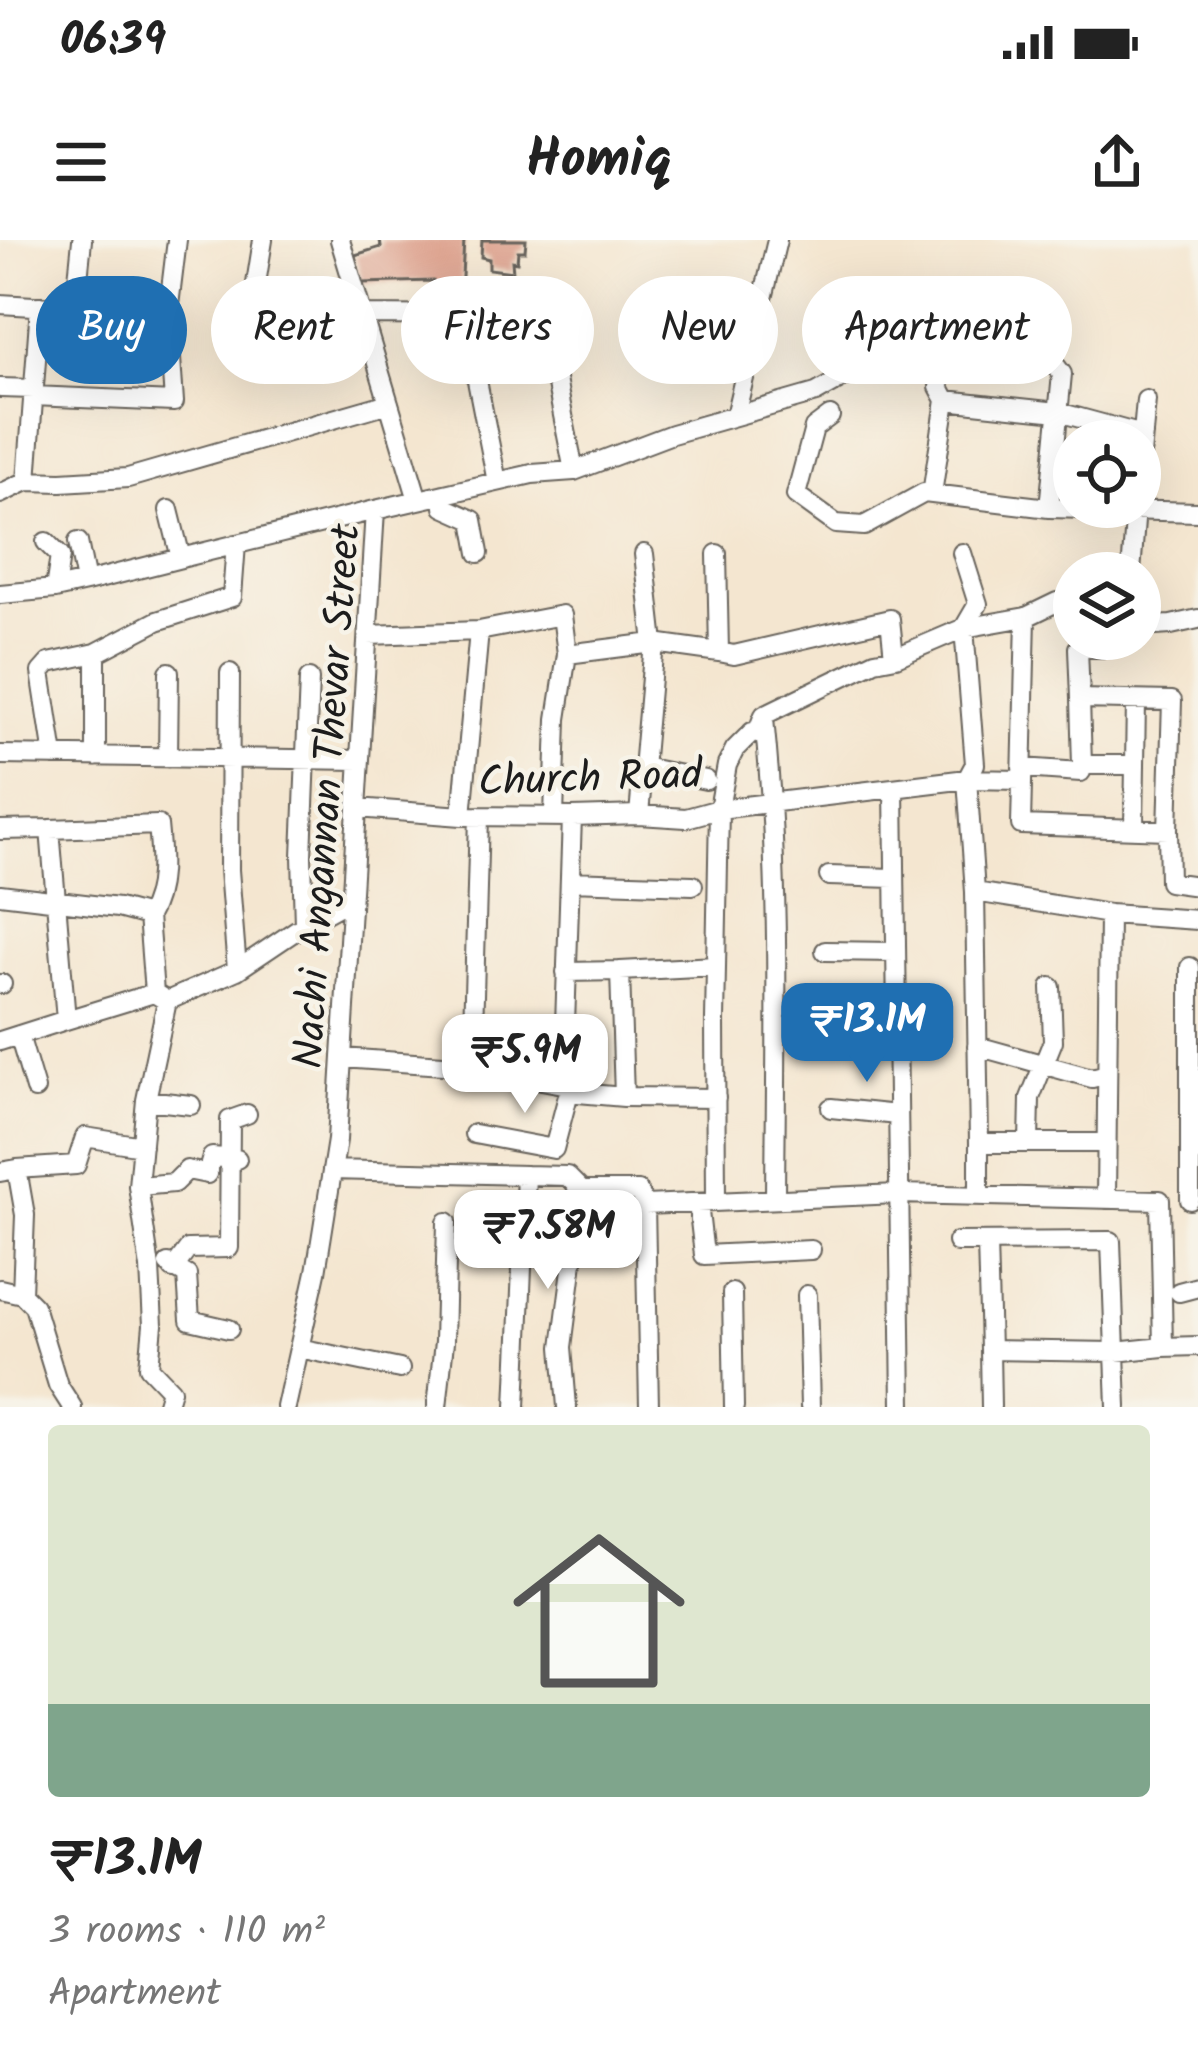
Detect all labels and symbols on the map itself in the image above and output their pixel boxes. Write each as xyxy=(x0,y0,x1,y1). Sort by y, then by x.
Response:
street label: Nachi Angannan Thevar Street xyxy=(276,521,381,1071)
street label: Church Road xyxy=(477,742,704,817)
pin: ₹13.1M xyxy=(769,983,965,1085)
pin: ₹5.9M xyxy=(441,1014,609,1116)
pin: ₹7.58M xyxy=(450,1190,646,1292)

